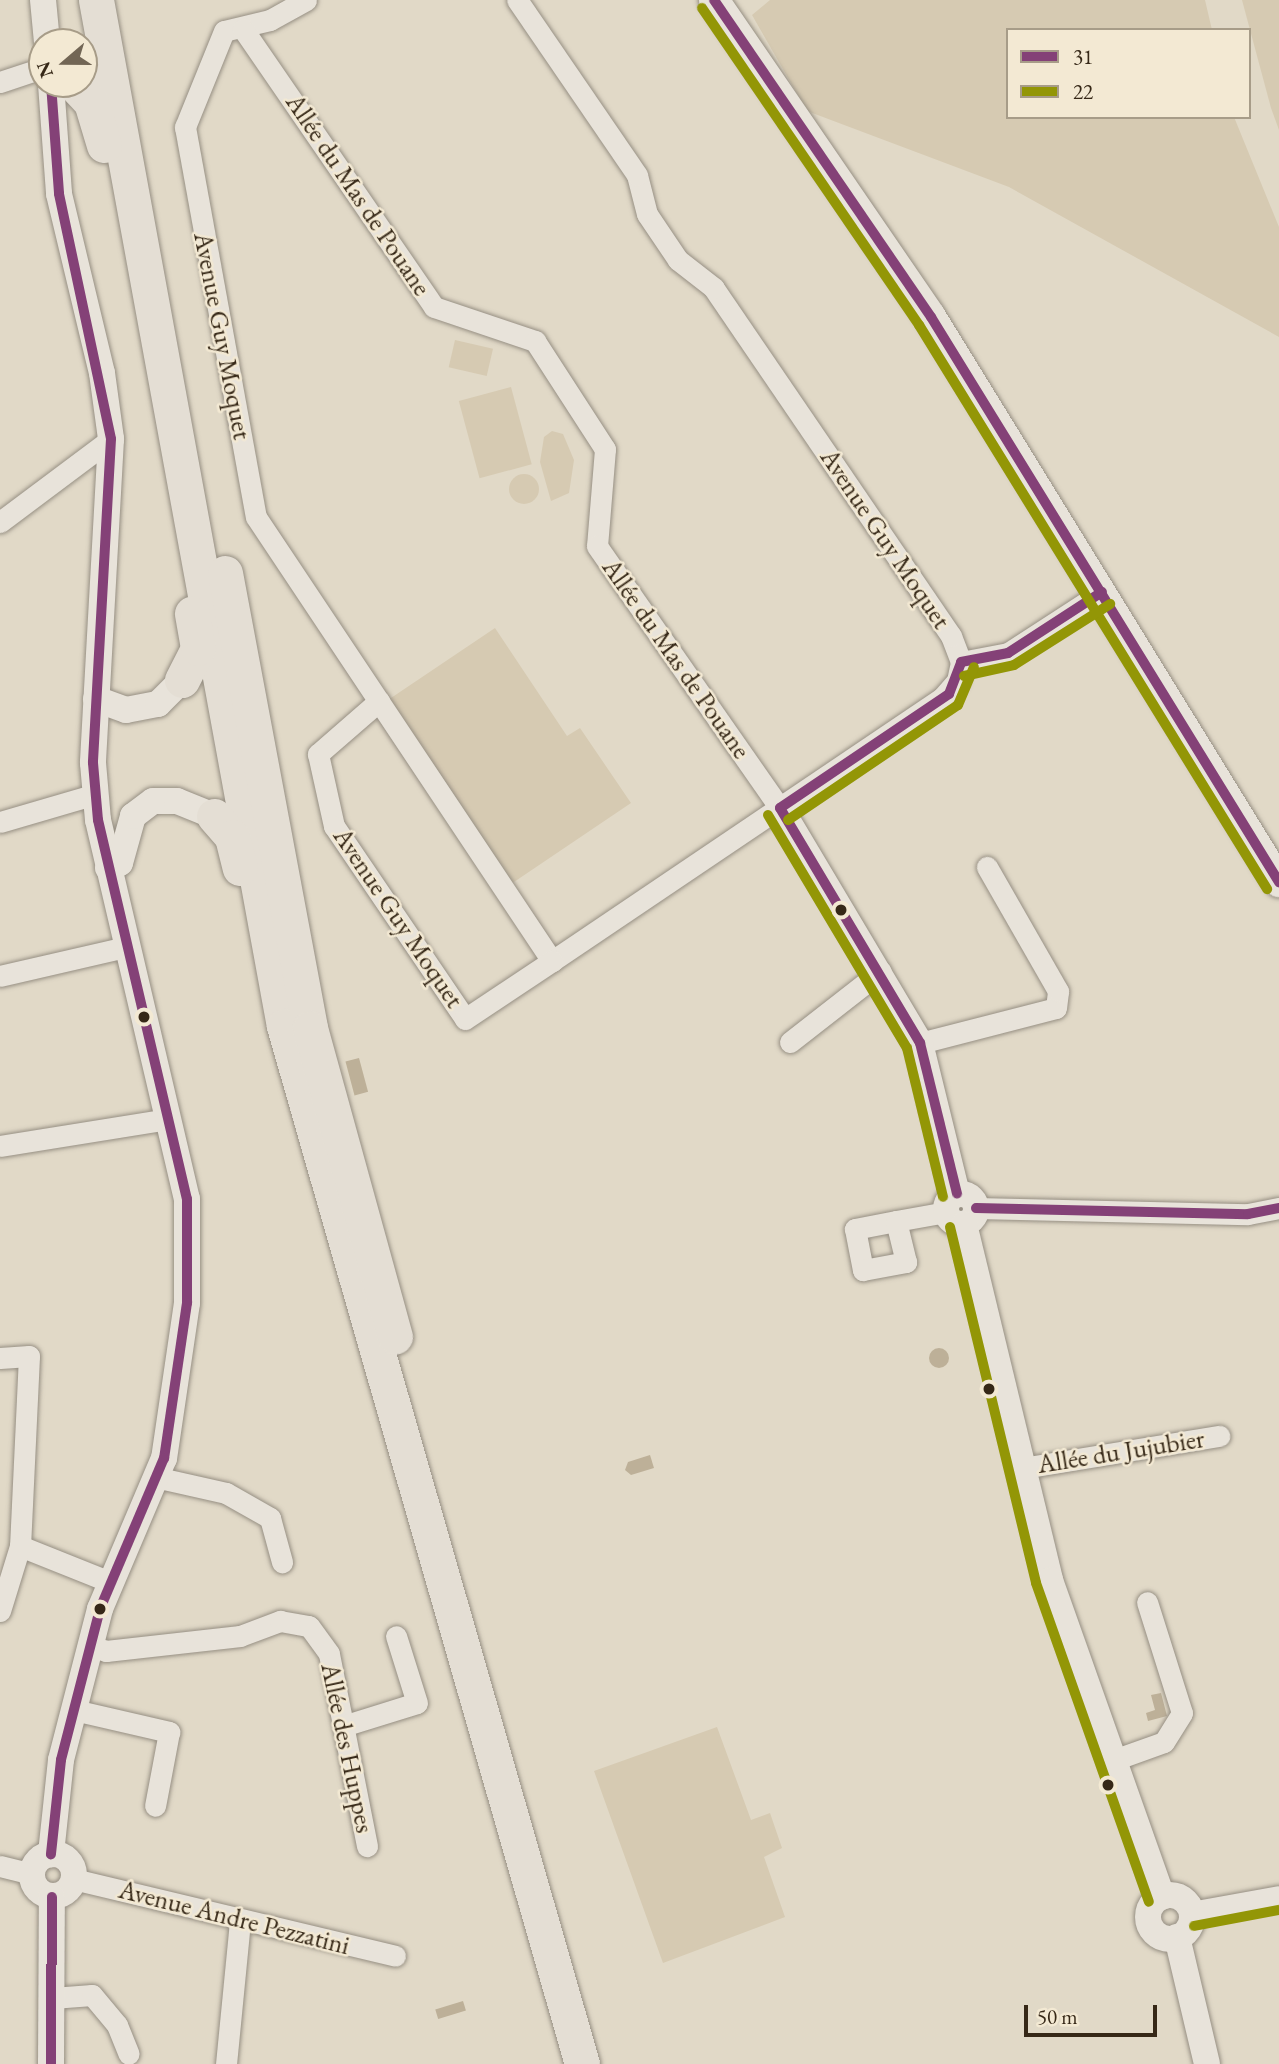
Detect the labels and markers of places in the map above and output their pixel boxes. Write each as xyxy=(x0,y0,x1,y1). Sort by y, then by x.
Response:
unlabelled marker xyxy=(834,903,848,917)
unlabelled marker xyxy=(137,1010,151,1024)
unlabelled marker xyxy=(982,1382,996,1396)
unlabelled marker xyxy=(93,1602,107,1616)
unlabelled marker xyxy=(1101,1778,1115,1792)

